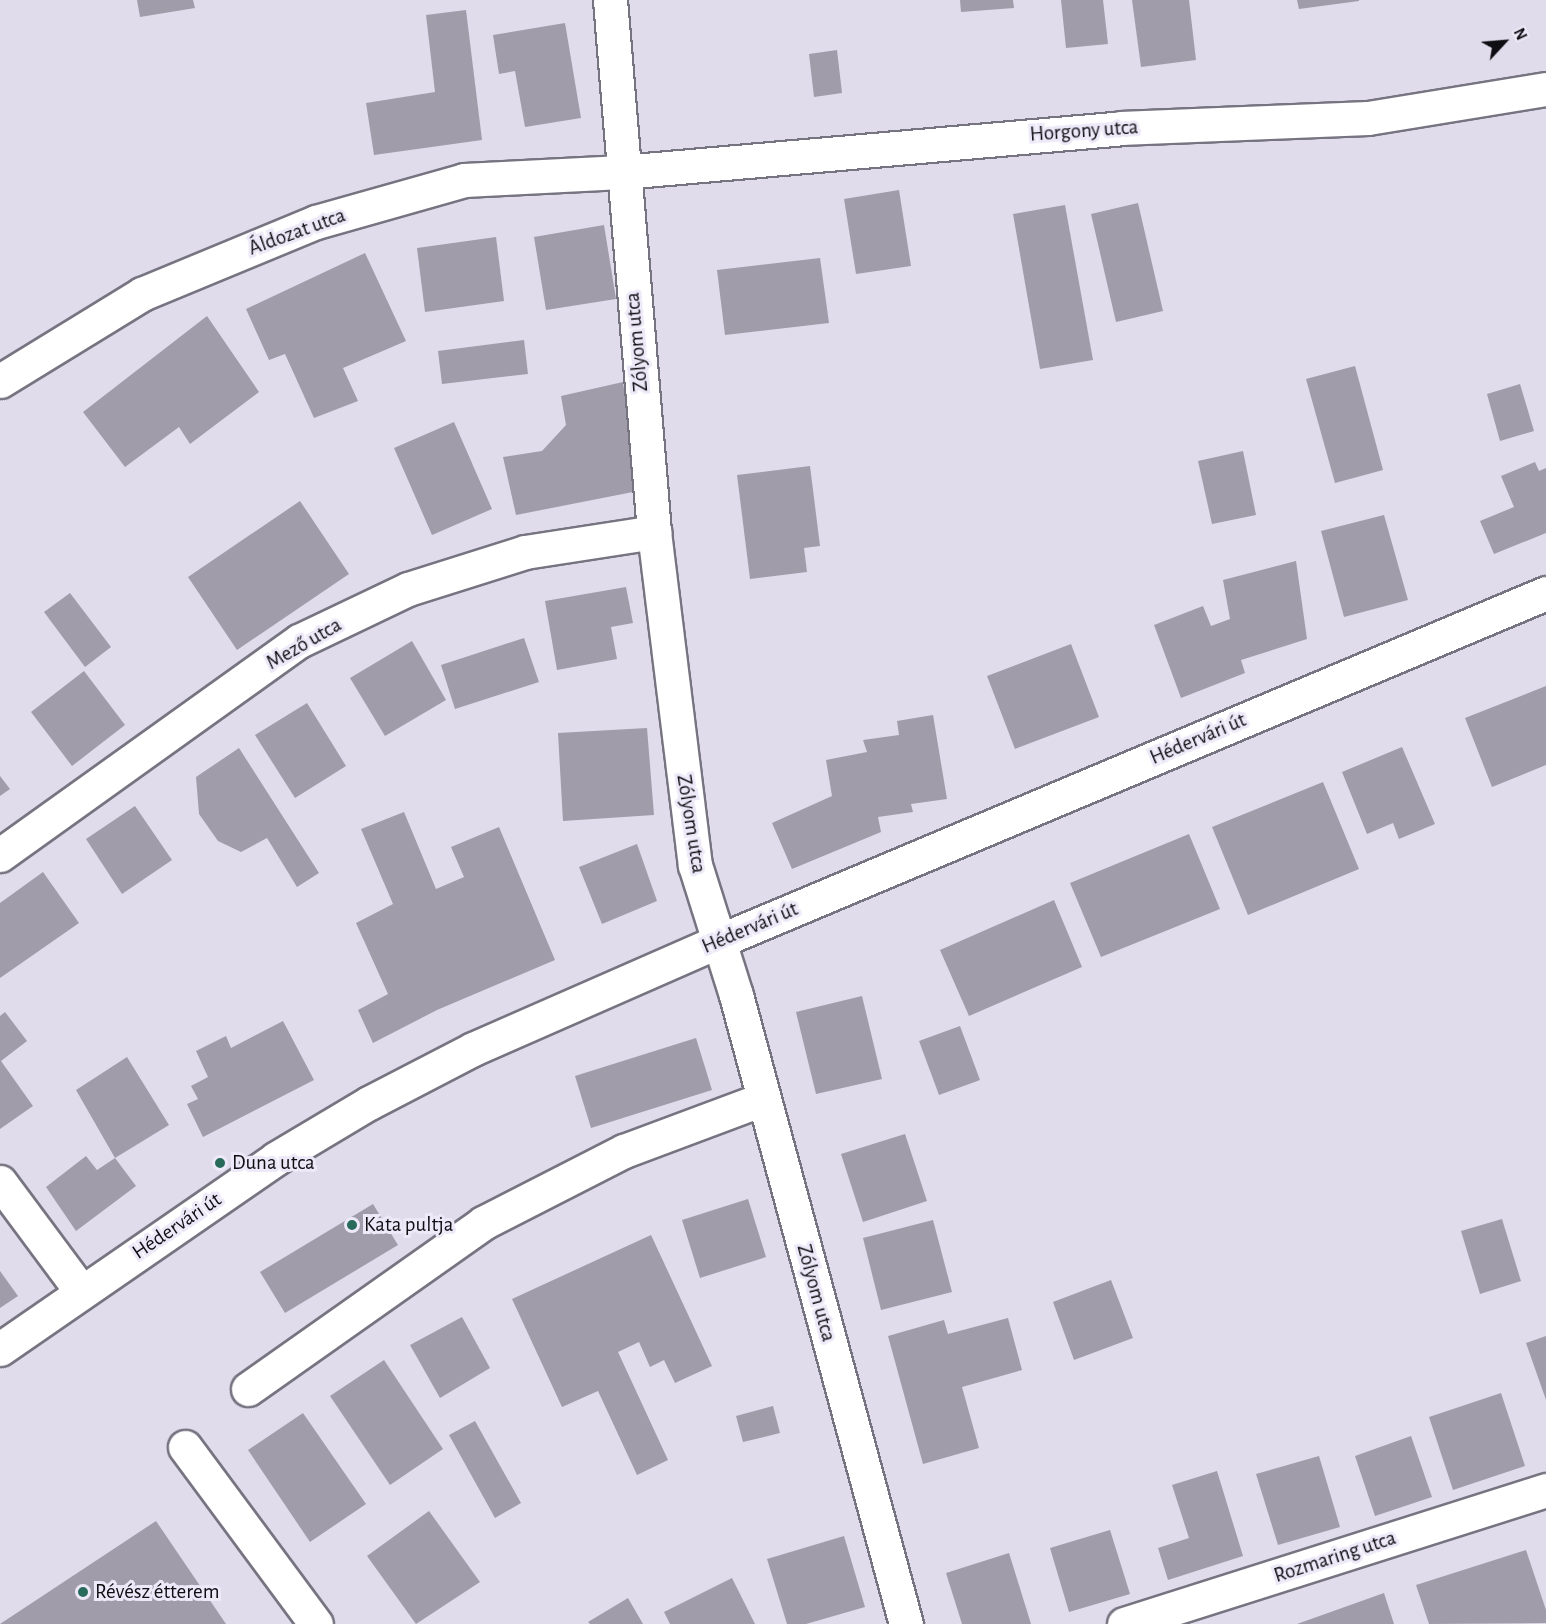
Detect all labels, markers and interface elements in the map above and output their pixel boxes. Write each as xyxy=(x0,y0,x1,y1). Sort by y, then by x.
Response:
north arrow xyxy=(1474,12,1534,72)
text: N xyxy=(1511,26,1530,43)
street label: Horgony utca xyxy=(1029,115,1139,147)
street label: Áldozat utca xyxy=(245,203,349,261)
street label: Zólyom utca xyxy=(620,291,654,393)
street label: Mező utca xyxy=(262,612,346,676)
street label: Hédervári út xyxy=(1146,707,1250,771)
street label: Zólyom utca xyxy=(671,773,711,875)
street label: Hédervári út xyxy=(698,896,802,960)
place label: Duna utca xyxy=(232,1150,315,1176)
marker: Duna utca xyxy=(213,1156,227,1170)
street label: Hédervári út xyxy=(128,1187,226,1265)
place label: Kata pultja xyxy=(364,1212,453,1238)
marker: Kata pultja xyxy=(345,1218,359,1232)
street label: Zólyom utca xyxy=(791,1242,841,1344)
street label: Rozmaring utca xyxy=(1271,1525,1399,1589)
place label: Révész étterem xyxy=(95,1579,219,1605)
marker: Révész étterem xyxy=(76,1585,90,1599)

